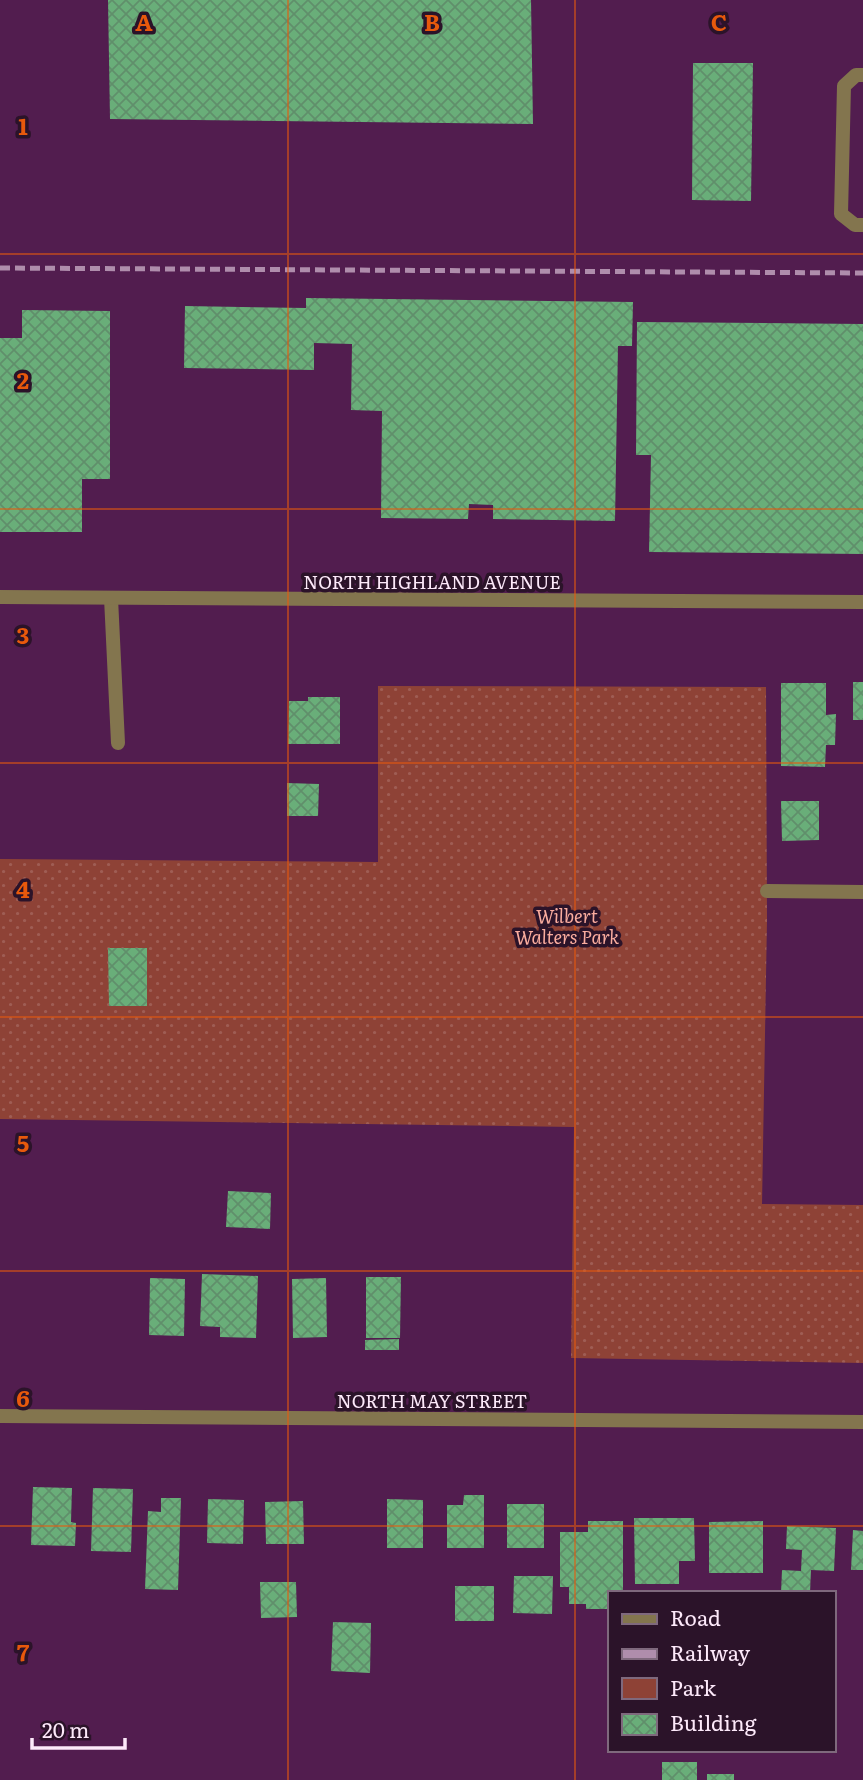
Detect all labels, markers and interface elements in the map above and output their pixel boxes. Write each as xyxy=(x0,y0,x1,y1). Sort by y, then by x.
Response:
text: A xyxy=(135,4,153,38)
text: B xyxy=(424,4,440,38)
text: C xyxy=(711,4,727,38)
text: 1 xyxy=(18,108,28,142)
text: 2 xyxy=(17,362,29,396)
street label: NORTH HIGHLAND AVENUE xyxy=(303,568,561,595)
text: 3 xyxy=(17,617,29,651)
text: 4 xyxy=(16,871,30,905)
park label: Wilbert Walters Park xyxy=(515,902,619,950)
text: 5 xyxy=(17,1125,29,1159)
text: 6 xyxy=(16,1380,30,1414)
street label: NORTH MAY STREET xyxy=(337,1387,527,1414)
legend xyxy=(608,1591,835,1752)
text: Road xyxy=(670,1601,721,1632)
text: 7 xyxy=(17,1634,30,1668)
text: Railway xyxy=(670,1636,751,1667)
text: Park xyxy=(670,1671,716,1702)
scale bar xyxy=(32,1706,124,1750)
text: Building xyxy=(670,1706,757,1737)
text: 20 m xyxy=(42,1713,89,1744)

